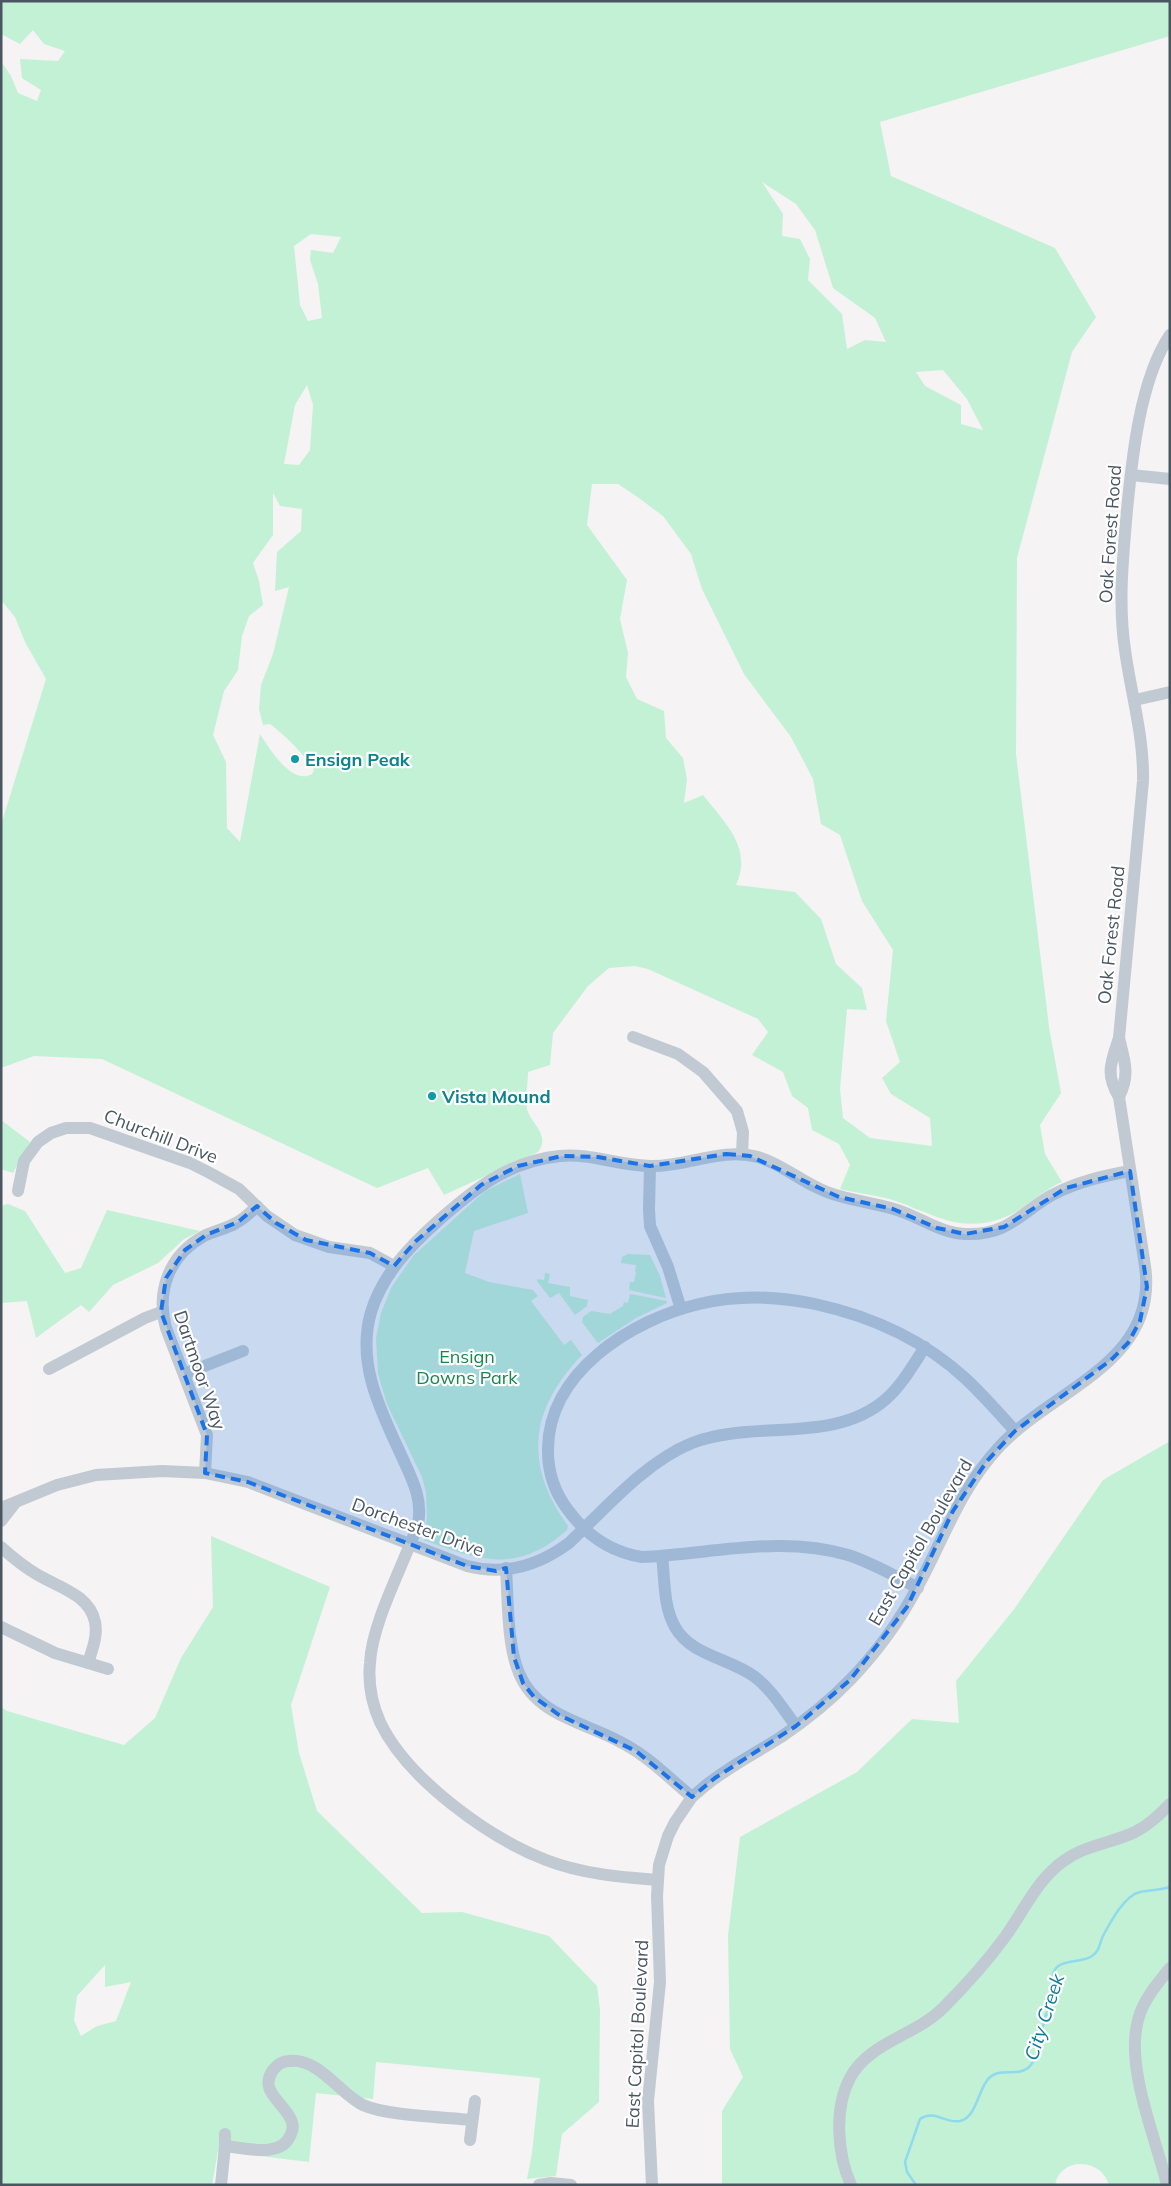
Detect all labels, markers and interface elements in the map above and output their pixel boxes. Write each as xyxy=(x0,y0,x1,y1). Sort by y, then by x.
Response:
street label: Oak Forest Road xyxy=(1094,464,1126,604)
place label: Ensign Peak xyxy=(305,748,411,771)
marker: Ensign Peak xyxy=(289,753,301,765)
street label: Oak Forest Road xyxy=(1092,865,1130,1005)
place label: Vista Mound xyxy=(441,1085,551,1108)
marker: Vista Mound xyxy=(426,1090,438,1102)
street label: Churchill Drive xyxy=(101,1104,221,1168)
street label: Dartmoor Way xyxy=(169,1307,231,1433)
park label: Ensign Downs Park xyxy=(416,1345,518,1389)
street label: East Capitol Boulevard xyxy=(863,1455,977,1629)
street label: Dorchester Drive xyxy=(349,1492,487,1562)
street label: East Capitol Boulevard xyxy=(621,1939,653,2129)
water label: City Creek xyxy=(1019,1970,1070,2063)

